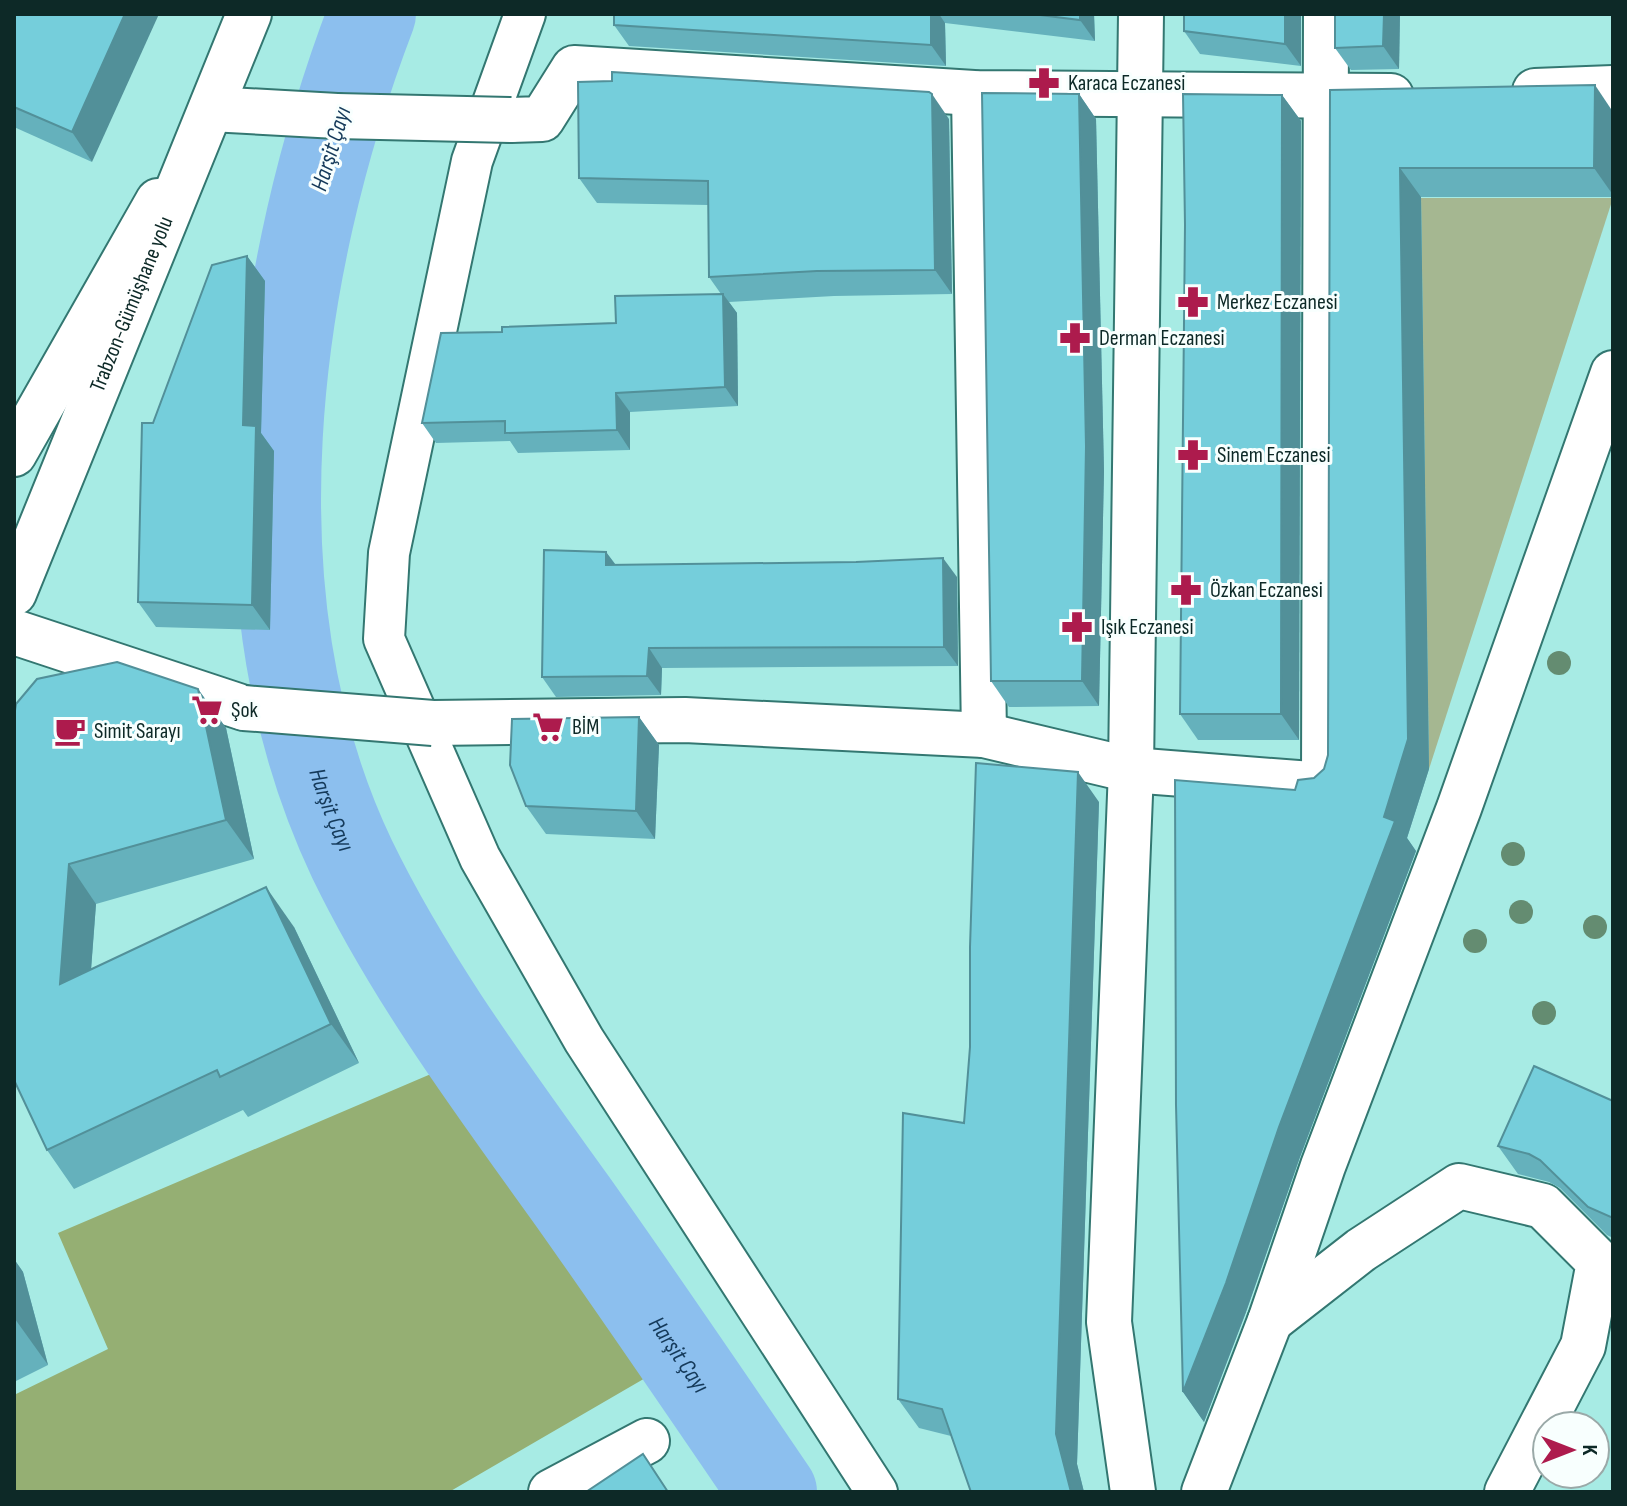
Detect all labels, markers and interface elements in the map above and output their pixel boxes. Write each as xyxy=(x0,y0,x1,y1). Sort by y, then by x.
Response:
pharmacy icon: Karaca Eczanesi xyxy=(1027,66,1061,100)
place label: Karaca Eczanesi xyxy=(1068,70,1185,97)
water label: Harşit Çayı xyxy=(305,103,358,195)
street label: Trabzon-Gümüşhane yolu xyxy=(84,212,179,396)
pharmacy icon: Merkez Eczanesi xyxy=(1176,285,1210,319)
place label: Merkez Eczanesi xyxy=(1217,289,1338,316)
pharmacy icon: Derman Eczanesi xyxy=(1058,321,1092,355)
place label: Derman Eczanesi xyxy=(1099,325,1225,352)
pharmacy icon: Sinem Eczanesi xyxy=(1176,438,1210,472)
place label: Sinem Eczanesi xyxy=(1217,442,1331,469)
pharmacy icon: Özkan Eczanesi xyxy=(1169,573,1203,607)
place label: Özkan Eczanesi xyxy=(1210,577,1323,604)
pharmacy icon: Işık Eczanesi xyxy=(1060,610,1094,644)
place label: Işık Eczanesi xyxy=(1101,614,1194,641)
supermarket icon: Şok xyxy=(190,693,224,727)
place label: Şok xyxy=(231,697,259,724)
supermarket icon: BİM xyxy=(531,710,565,744)
cafe icon: Simit Sarayı xyxy=(53,714,87,748)
place label: BİM xyxy=(572,714,599,741)
place label: Simit Sarayı xyxy=(94,718,181,745)
water label: Harşit Çayı xyxy=(303,764,361,856)
water label: Harşit Çayı xyxy=(643,1311,716,1399)
north arrow xyxy=(1531,1410,1611,1490)
text: K xyxy=(1576,1445,1603,1456)

